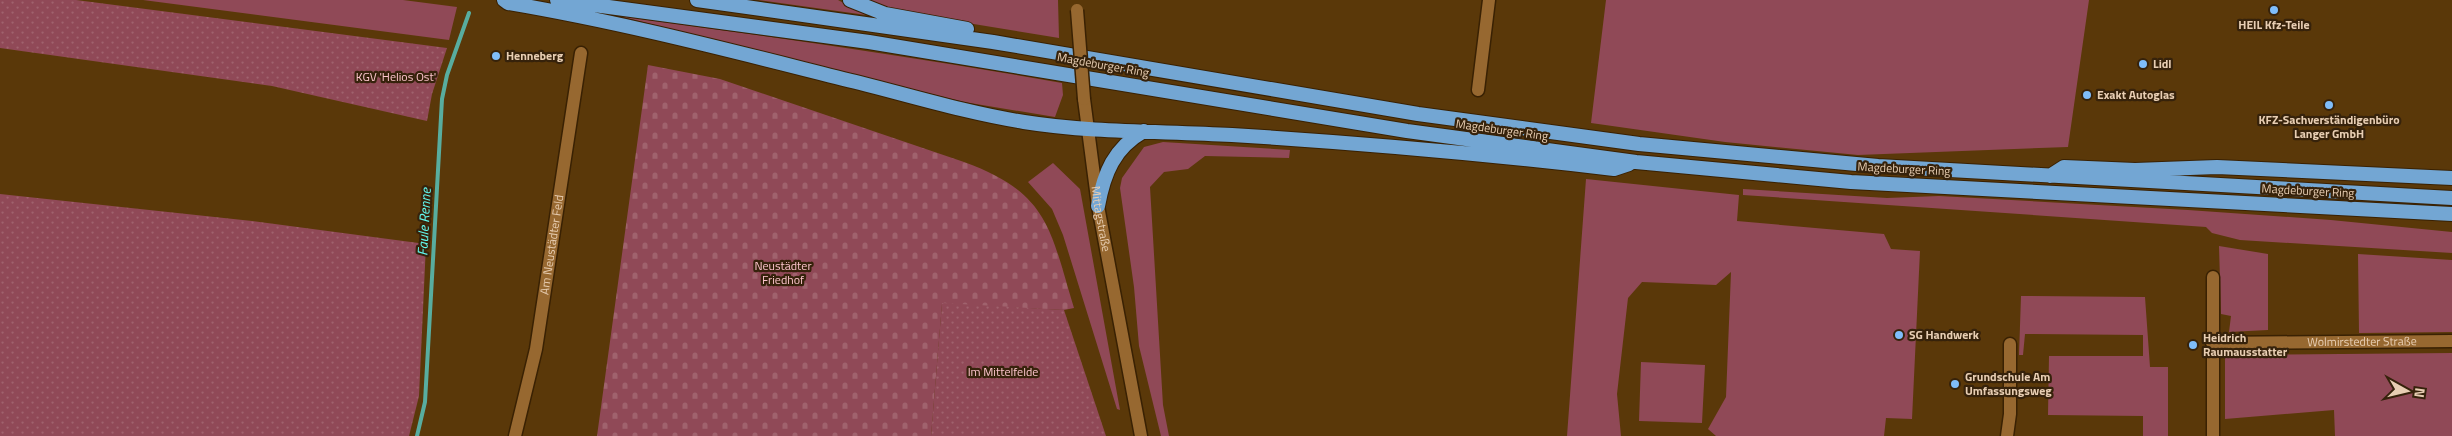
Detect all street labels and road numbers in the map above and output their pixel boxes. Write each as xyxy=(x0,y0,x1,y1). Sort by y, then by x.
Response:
street label: Magdeburger Ring xyxy=(1056,47,1151,82)
street label: Magdeburger Ring xyxy=(1455,114,1549,145)
street label: Magdeburger Ring xyxy=(1857,157,1951,180)
street label: Magdeburger Ring xyxy=(2261,179,2355,202)
street label: Mittagstraße xyxy=(1086,185,1116,253)
street label: Am Neustädter Feld xyxy=(534,193,568,296)
street label: Wolmirstedter Straße xyxy=(2307,331,2417,351)

